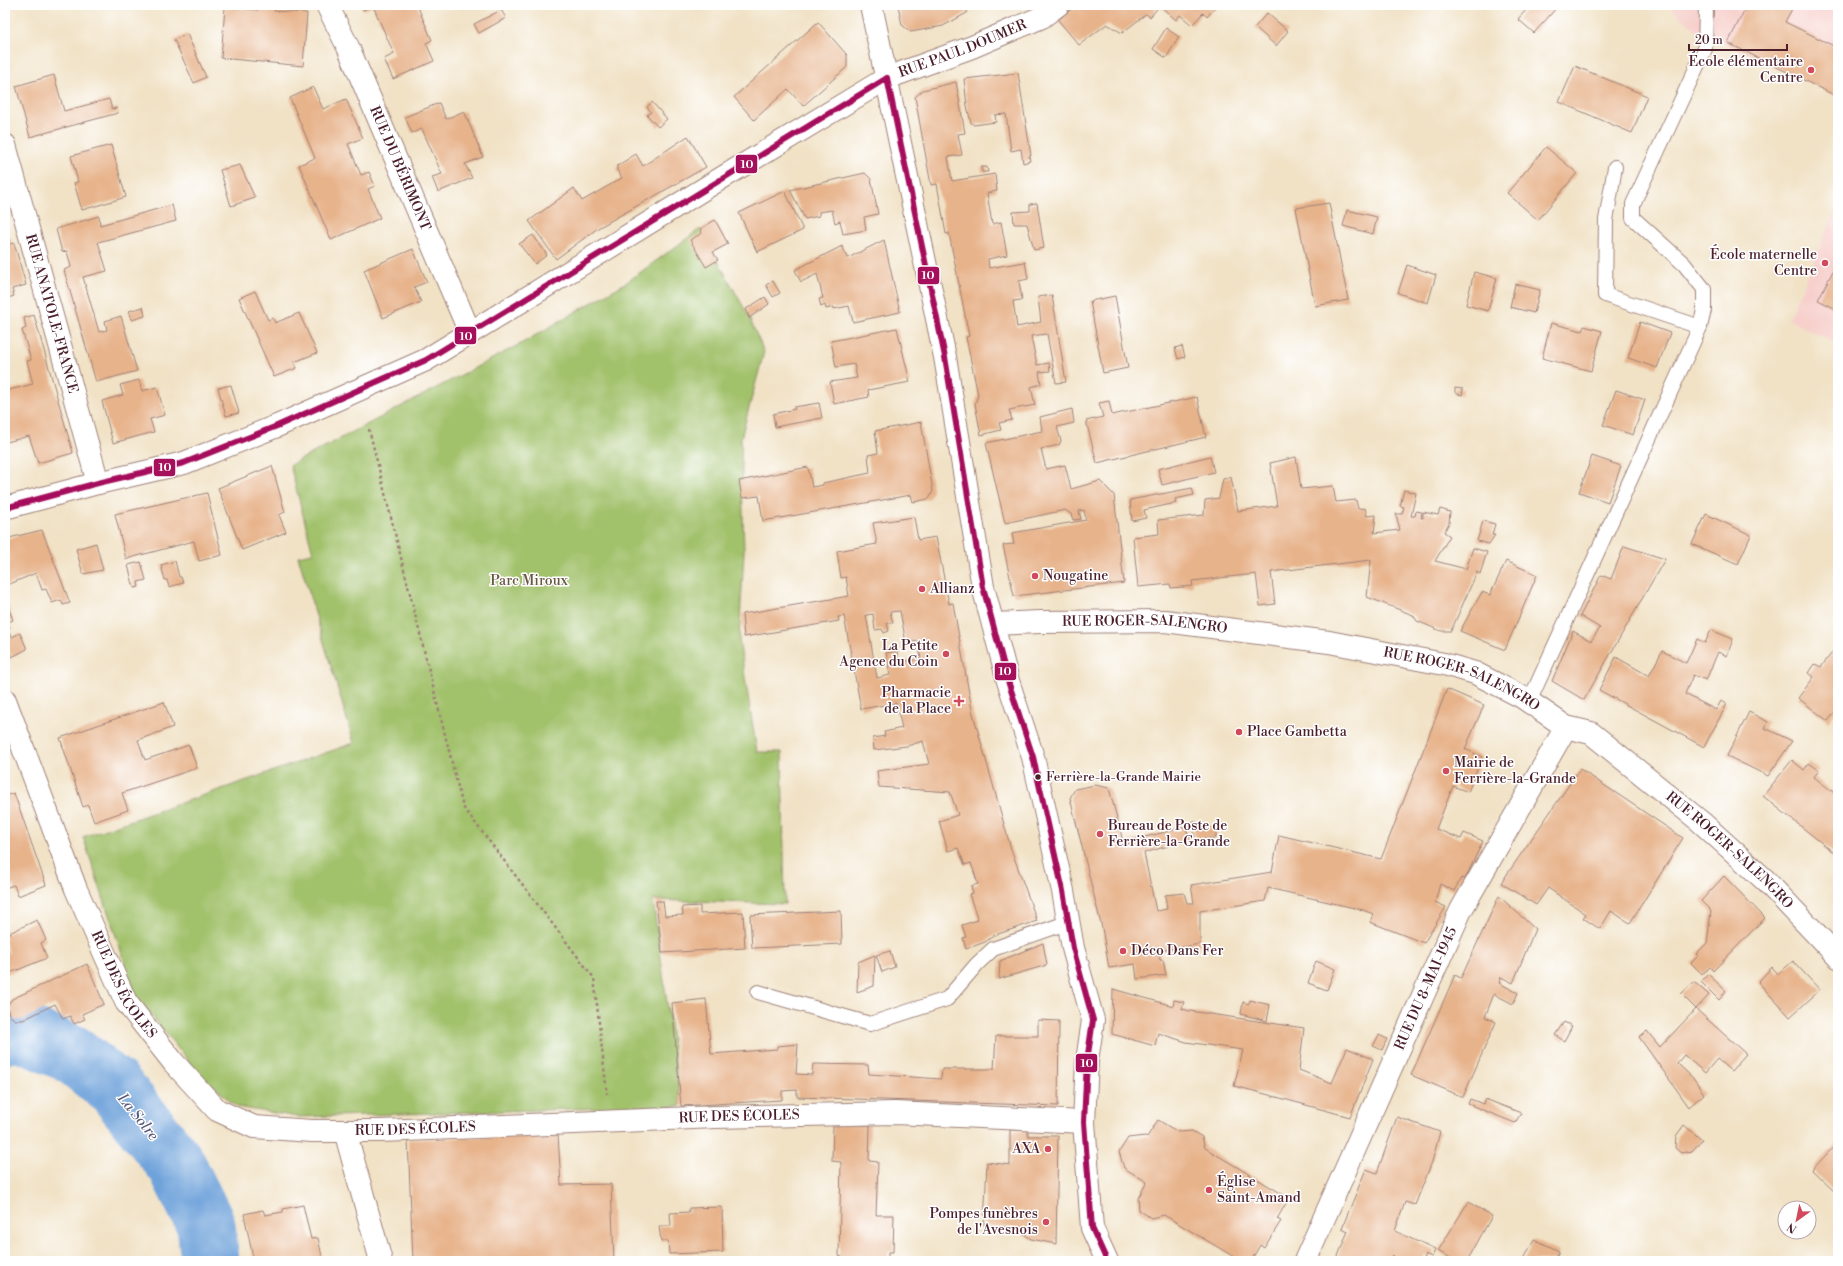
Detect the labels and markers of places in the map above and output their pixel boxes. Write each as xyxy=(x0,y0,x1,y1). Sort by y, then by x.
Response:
place label: École élémentaire Centre xyxy=(1688,51,1803,87)
marker: École élémentaire Centre xyxy=(1806,65,1816,75)
place label: École maternelle Centre xyxy=(1710,244,1817,280)
marker: École maternelle Centre xyxy=(1820,258,1830,268)
place label: Nougatine xyxy=(1043,567,1108,585)
marker: Nougatine xyxy=(1030,571,1040,581)
place label: Allianz xyxy=(929,580,975,598)
marker: Allianz xyxy=(917,584,927,594)
place label: La Petite Agence du Coin xyxy=(838,637,939,671)
marker: La Petite Agence du Coin xyxy=(941,649,951,659)
place label: Pharmacie de la Place xyxy=(882,684,951,718)
marker: Pharmacie de la Place xyxy=(954,696,964,706)
place label: Place Gambetta xyxy=(1247,723,1348,741)
marker: Place Gambetta xyxy=(1234,727,1244,737)
place label: Mairie de Ferrière-la-Grande xyxy=(1454,754,1576,788)
marker: Mairie de Ferrière-la-Grande xyxy=(1441,766,1451,776)
place label: Ferrière-la-Grande Mairie xyxy=(1046,769,1202,785)
marker: Ferrière-la-Grande Mairie xyxy=(1033,772,1043,782)
place label: Bureau de Poste de Ferrière-la-Grande xyxy=(1107,817,1230,851)
marker: Bureau de Poste de Ferrière-la-Grande xyxy=(1095,829,1105,839)
place label: Déco Dans Fer xyxy=(1131,942,1223,960)
marker: Déco Dans Fer xyxy=(1118,946,1128,956)
place label: AXA xyxy=(1011,1140,1040,1158)
marker: AXA xyxy=(1043,1144,1053,1154)
place label: Église Saint-Amand xyxy=(1217,1171,1301,1207)
marker: Église Saint-Amand xyxy=(1204,1185,1214,1195)
place label: Pompes funèbres de l'Avesnois xyxy=(930,1205,1038,1239)
marker: Pompes funèbres de l'Avesnois xyxy=(1041,1217,1051,1227)

